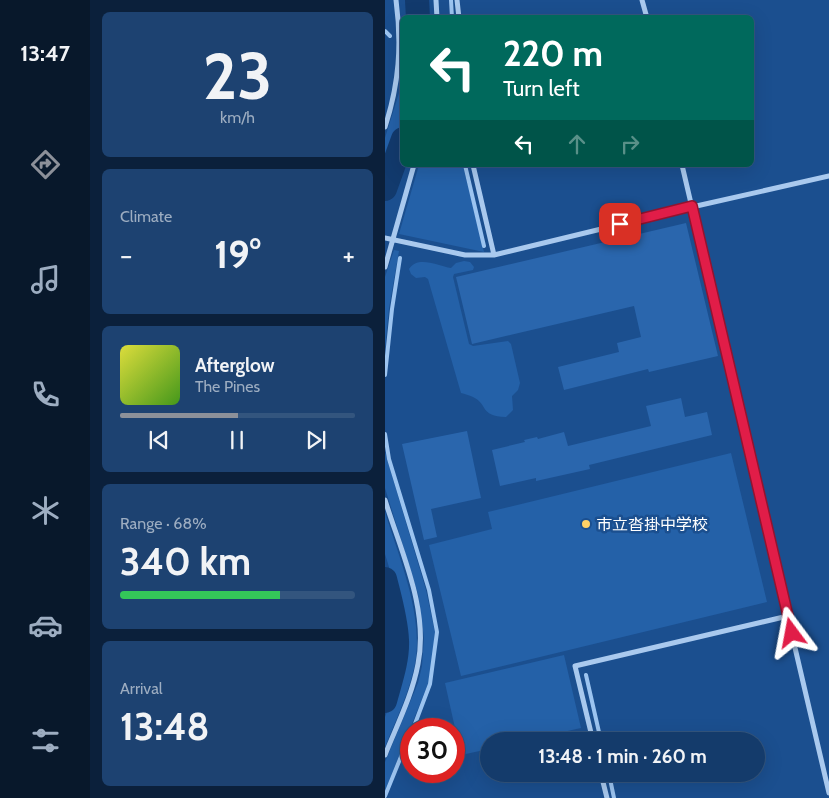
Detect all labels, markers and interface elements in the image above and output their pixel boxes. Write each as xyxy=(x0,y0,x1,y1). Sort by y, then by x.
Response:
text: 220 m xyxy=(503,32,603,75)
icon: left xyxy=(420,35,485,100)
text: 23 xyxy=(203,36,272,115)
text: 13:47 xyxy=(20,40,70,67)
text: Turn left xyxy=(503,75,580,102)
text: km/h xyxy=(220,108,255,127)
icon: left xyxy=(510,130,538,158)
icon: ahead xyxy=(563,130,591,158)
icon: right xyxy=(616,130,644,158)
icon: directions xyxy=(28,147,63,182)
pin xyxy=(599,203,641,245)
text: Climate xyxy=(120,207,172,226)
icon: arrive xyxy=(606,210,634,238)
text: 19° xyxy=(214,231,261,278)
text: − xyxy=(120,238,132,272)
text: + xyxy=(343,238,355,272)
icon: music xyxy=(28,262,63,297)
text: Afterglow xyxy=(195,354,275,377)
icon: phone xyxy=(28,377,63,412)
text: The Pines xyxy=(195,377,260,396)
icon: previous xyxy=(145,426,173,454)
icon: pause xyxy=(223,426,251,454)
icon: next xyxy=(302,426,330,454)
icon: climate xyxy=(28,493,63,528)
text: Range · 68% xyxy=(120,514,207,533)
place label: 市立沓掛中学校 xyxy=(596,515,708,534)
marker: 市立沓掛中学校 xyxy=(580,518,592,530)
text: 340 km xyxy=(120,538,251,585)
position arrow xyxy=(765,606,817,658)
icon: car xyxy=(28,608,63,643)
text: Arrival xyxy=(120,679,163,698)
text: 13:48 xyxy=(120,703,210,750)
speed limit sign: 30 xyxy=(400,718,465,783)
icon: filters xyxy=(28,723,63,758)
text: 13:48 · 1 min · 260 m xyxy=(538,745,707,768)

